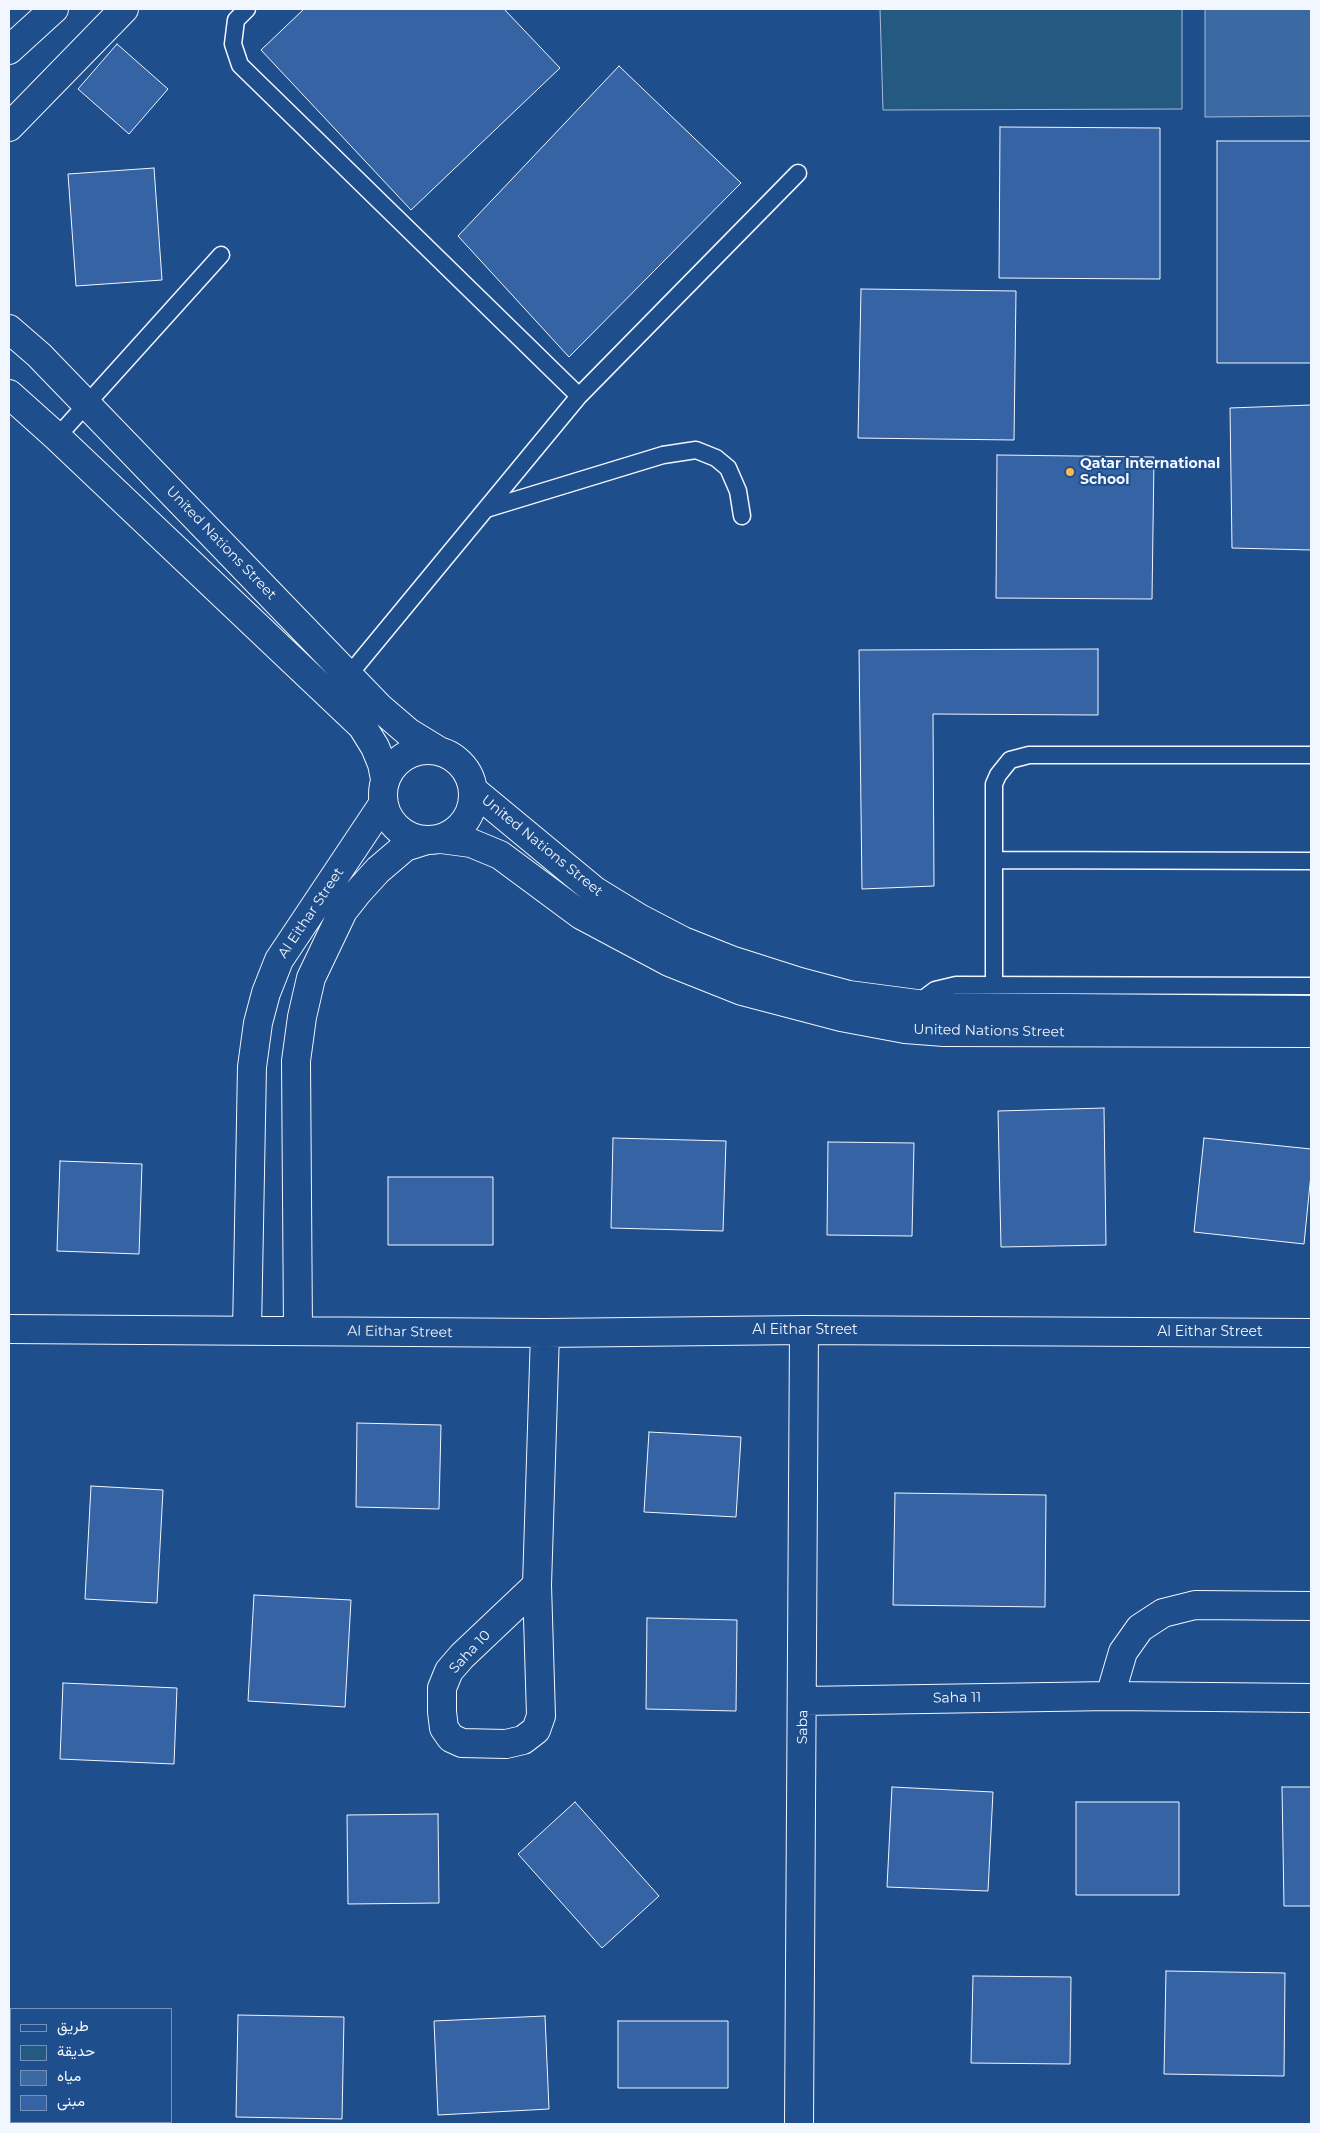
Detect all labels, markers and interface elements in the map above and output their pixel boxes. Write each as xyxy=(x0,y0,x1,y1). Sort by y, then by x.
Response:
place label: Qatar International School xyxy=(1080,456,1220,488)
marker: Qatar International School xyxy=(1064,466,1076,478)
street label: United Nations Street xyxy=(162,483,280,603)
street label: United Nations Street xyxy=(478,792,606,900)
street label: Al Eithar Street xyxy=(275,865,347,961)
street label: United Nations Street xyxy=(913,1021,1065,1041)
street label: Al Eithar Street xyxy=(752,1322,858,1338)
street label: Al Eithar Street xyxy=(347,1323,453,1341)
street label: Al Eithar Street xyxy=(1157,1324,1263,1340)
street label: Saha 10 xyxy=(446,1627,494,1677)
street label: Saha 11 xyxy=(933,1689,981,1707)
street label: Saba xyxy=(794,1710,812,1744)
legend xyxy=(10,2008,172,2123)
text: طريق xyxy=(57,2016,89,2035)
text: حديقة xyxy=(57,2041,95,2060)
text: مياه xyxy=(57,2066,81,2085)
text: مبنى xyxy=(57,2091,85,2110)

